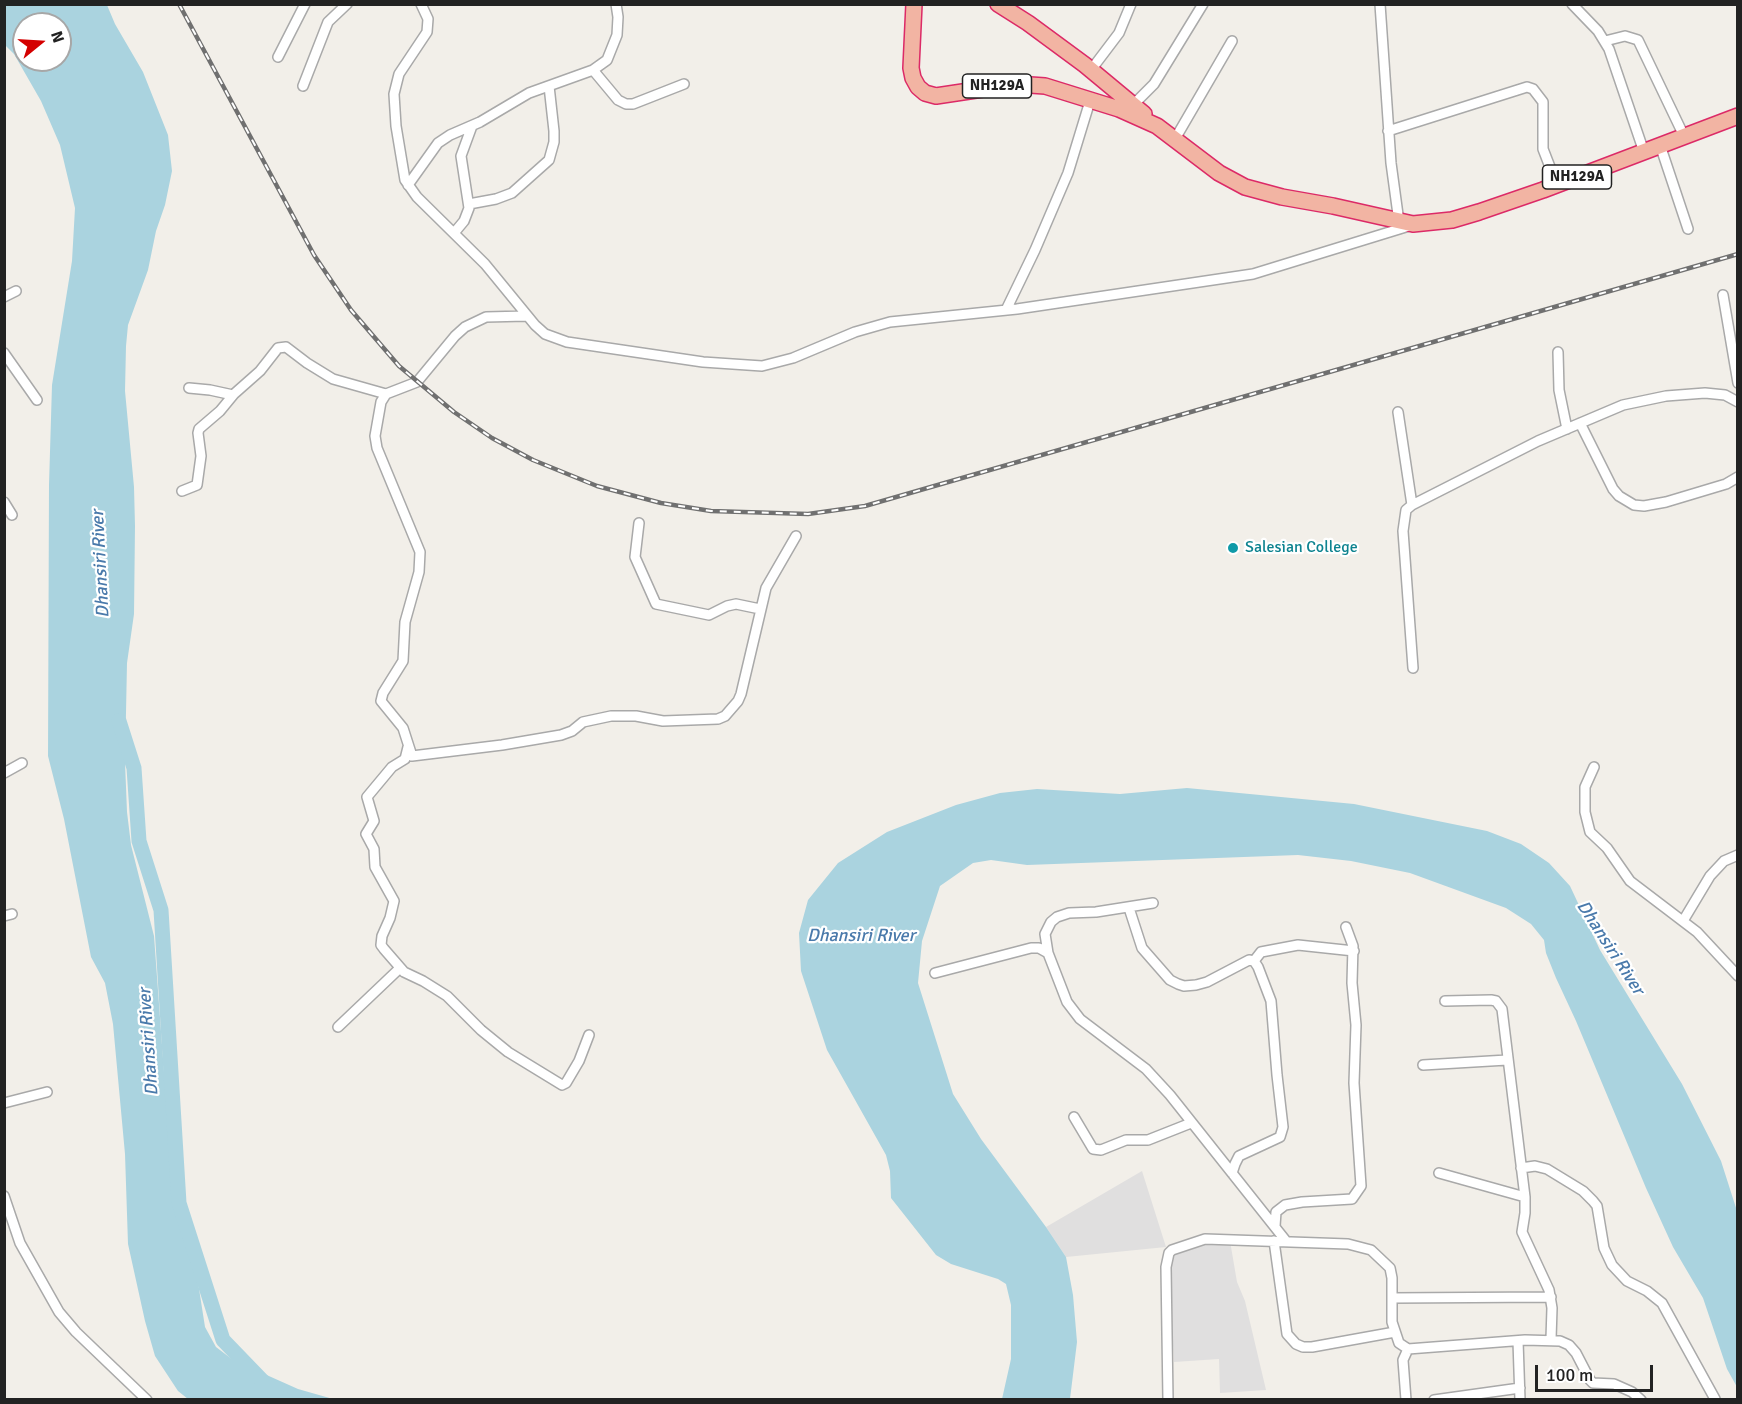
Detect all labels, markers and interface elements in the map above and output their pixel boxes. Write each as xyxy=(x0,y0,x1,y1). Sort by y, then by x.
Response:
north arrow xyxy=(12,12,72,72)
text: N xyxy=(46,29,68,45)
road number: NH129A xyxy=(962,74,1032,98)
road number: NH129A xyxy=(1542,165,1612,189)
water label: Dhansiri River xyxy=(87,509,115,619)
place label: Salesian College xyxy=(1245,538,1358,558)
marker: Salesian College xyxy=(1226,541,1240,555)
water label: Dhansiri River xyxy=(1572,897,1648,999)
water label: Dhansiri River xyxy=(807,925,915,947)
water label: Dhansiri River xyxy=(134,987,164,1097)
scale bar xyxy=(1538,1353,1656,1391)
text: 100 m xyxy=(1546,1364,1593,1386)

